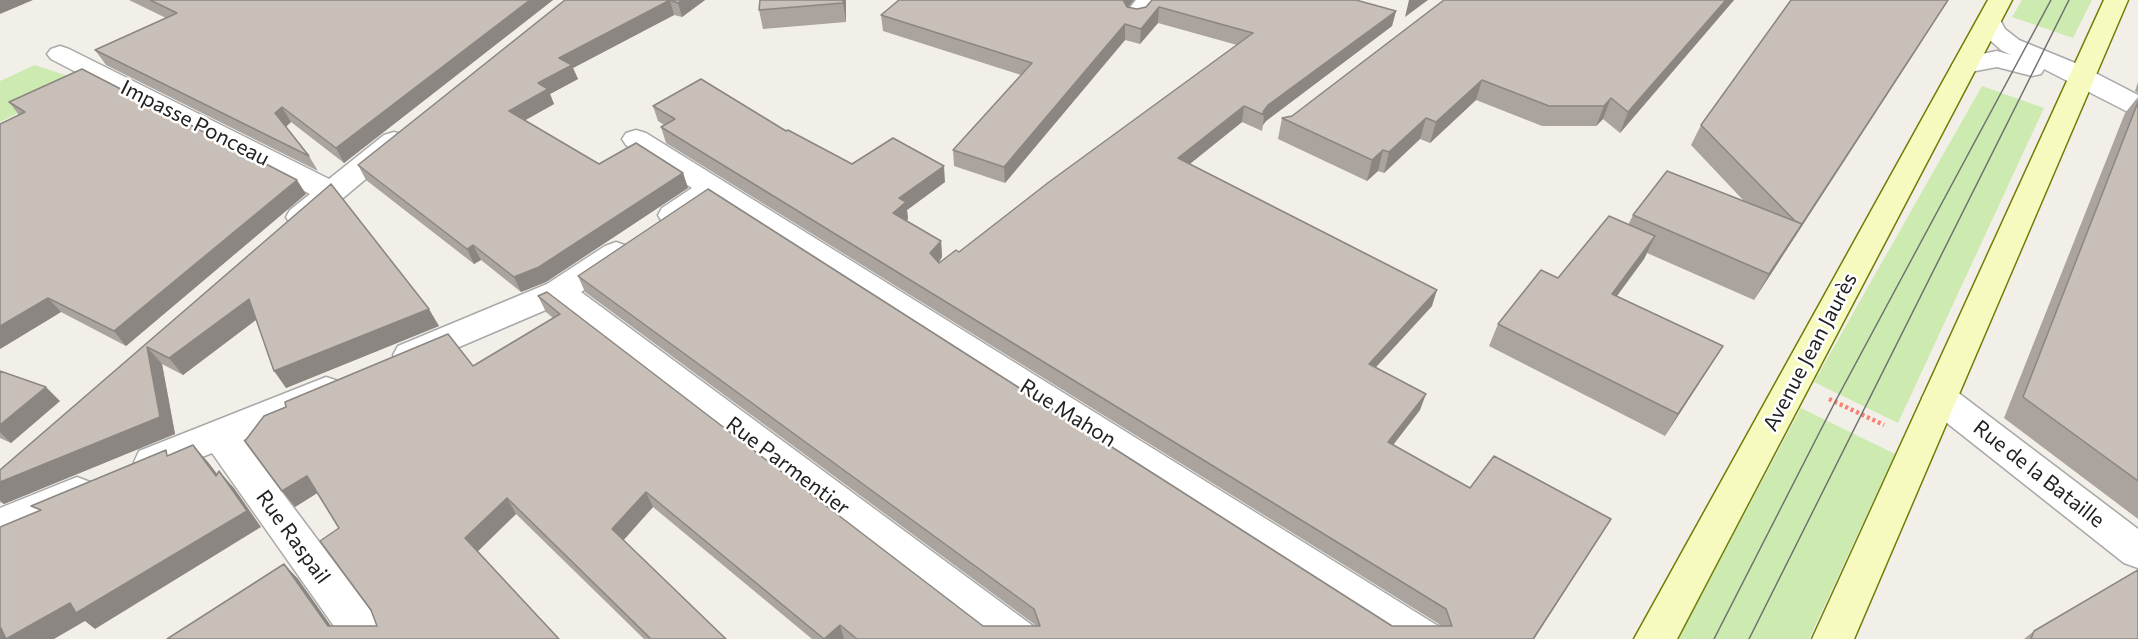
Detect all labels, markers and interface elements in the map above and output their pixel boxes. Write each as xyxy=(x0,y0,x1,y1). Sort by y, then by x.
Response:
street label: Impasse Ponceau xyxy=(117,75,273,171)
street label: Avenue Jean Jaurès xyxy=(1758,269,1862,435)
street label: Rue Mahon xyxy=(1015,374,1121,452)
street label: Rue Parmentier xyxy=(721,411,855,521)
street label: Rue de la Bataille xyxy=(1968,415,2110,533)
street label: Rue Raspail xyxy=(251,485,335,589)

